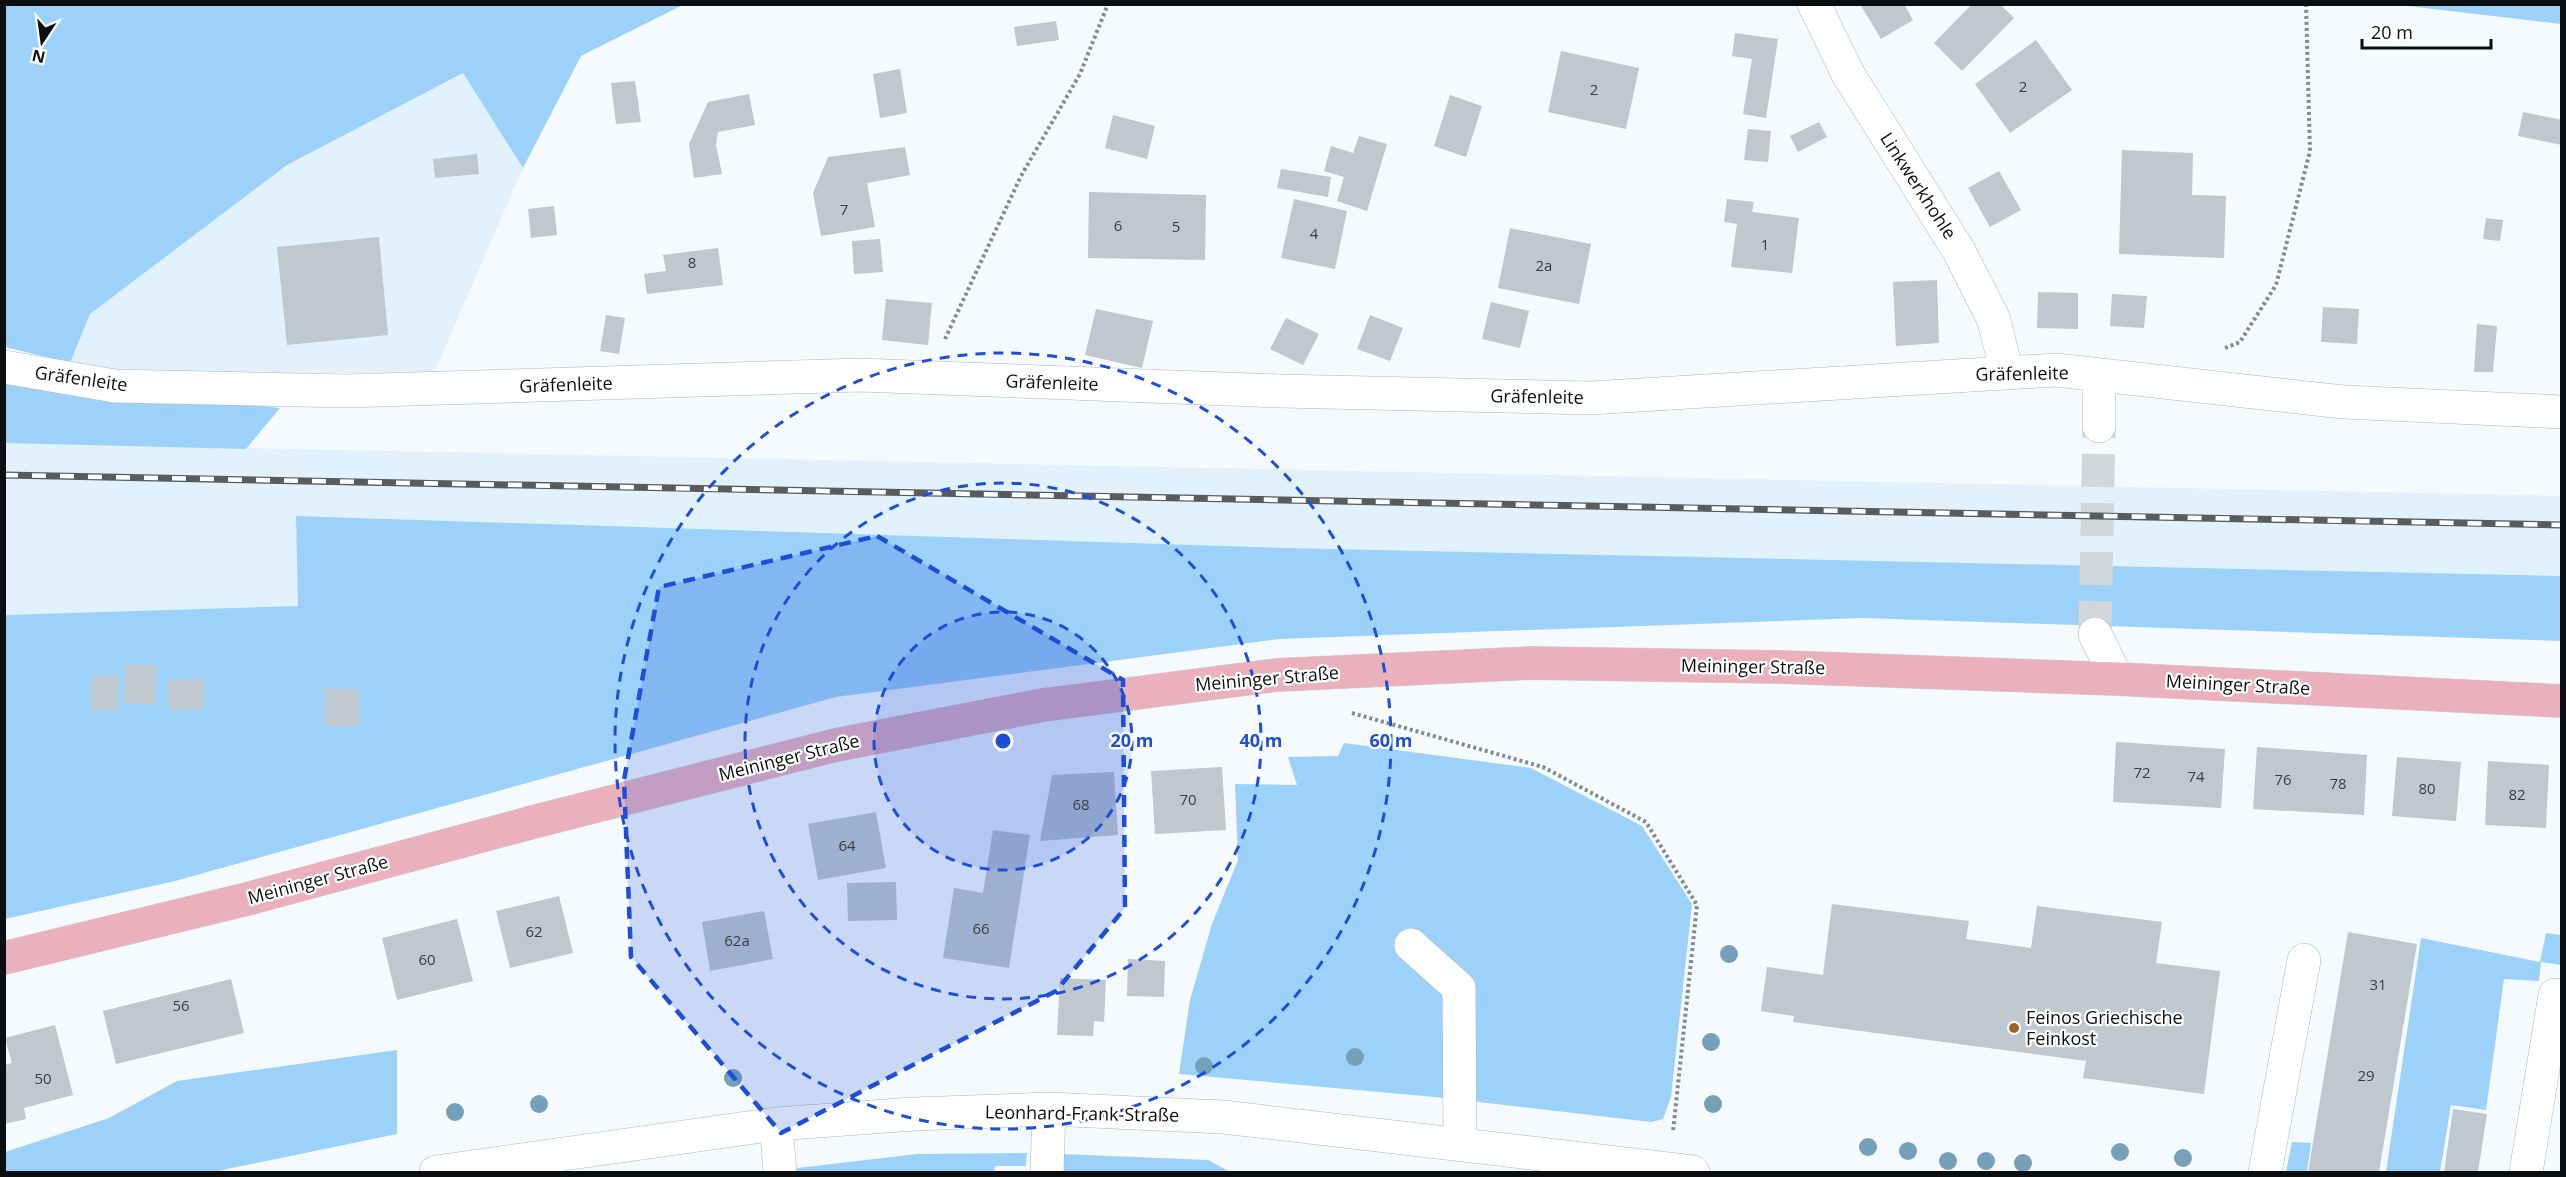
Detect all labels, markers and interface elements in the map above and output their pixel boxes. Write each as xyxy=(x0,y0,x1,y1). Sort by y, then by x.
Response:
north arrow xyxy=(12,12,72,72)
scale bar xyxy=(2362,12,2491,50)
text: 20 m xyxy=(2371,20,2413,44)
text: N xyxy=(30,44,47,69)
house number: 2 xyxy=(2019,76,2027,96)
house number: 2 xyxy=(1590,79,1598,99)
street label: Linkwerkhohle xyxy=(1875,127,1962,244)
house number: 7 xyxy=(840,199,848,219)
house number: 6 xyxy=(1114,215,1122,235)
house number: 5 xyxy=(1172,216,1180,236)
house number: 4 xyxy=(1310,223,1319,243)
house number: 1 xyxy=(1761,234,1769,254)
house number: 8 xyxy=(688,252,696,272)
house number: 2a xyxy=(1536,255,1552,275)
street label: Gräfenleite xyxy=(33,360,129,396)
street label: Gräfenleite xyxy=(1975,360,2069,386)
street label: Gräfenleite xyxy=(1005,368,1099,396)
street label: Gräfenleite xyxy=(519,370,613,398)
street label: Gräfenleite xyxy=(1490,383,1584,409)
street label: Meininger Straße xyxy=(1681,653,1825,679)
street label: Meininger Straße xyxy=(1194,660,1340,696)
street label: Meininger Straße xyxy=(2165,668,2311,700)
street label: Meininger Straße xyxy=(716,728,862,786)
text: 20 m xyxy=(1111,728,1153,752)
text: 40 m xyxy=(1240,728,1282,752)
text: 60 m xyxy=(1370,728,1412,752)
centre of rings xyxy=(993,731,1013,751)
house number: 72 xyxy=(2133,762,2151,782)
house number: 74 xyxy=(2187,766,2205,786)
house number: 76 xyxy=(2274,769,2292,789)
house number: 78 xyxy=(2329,773,2347,793)
house number: 80 xyxy=(2418,778,2436,798)
house number: 82 xyxy=(2508,784,2526,804)
house number: 70 xyxy=(1179,789,1197,809)
house number: 68 xyxy=(1072,794,1090,814)
house number: 64 xyxy=(838,835,856,855)
street label: Meininger Straße xyxy=(245,849,391,909)
house number: 66 xyxy=(972,918,990,938)
house number: 62 xyxy=(525,921,543,941)
house number: 62a xyxy=(724,930,750,950)
house number: 60 xyxy=(418,949,436,969)
house number: 31 xyxy=(2369,974,2387,994)
house number: 56 xyxy=(172,995,190,1015)
place label: Feinos Griechische Feinkost xyxy=(2026,1005,2183,1050)
marker: Feinos Griechische Feinkost xyxy=(2007,1021,2021,1035)
house number: 29 xyxy=(2357,1065,2375,1085)
house number: 50 xyxy=(34,1068,52,1088)
street label: Leonhard-Frank-Straße xyxy=(985,1099,1179,1127)

